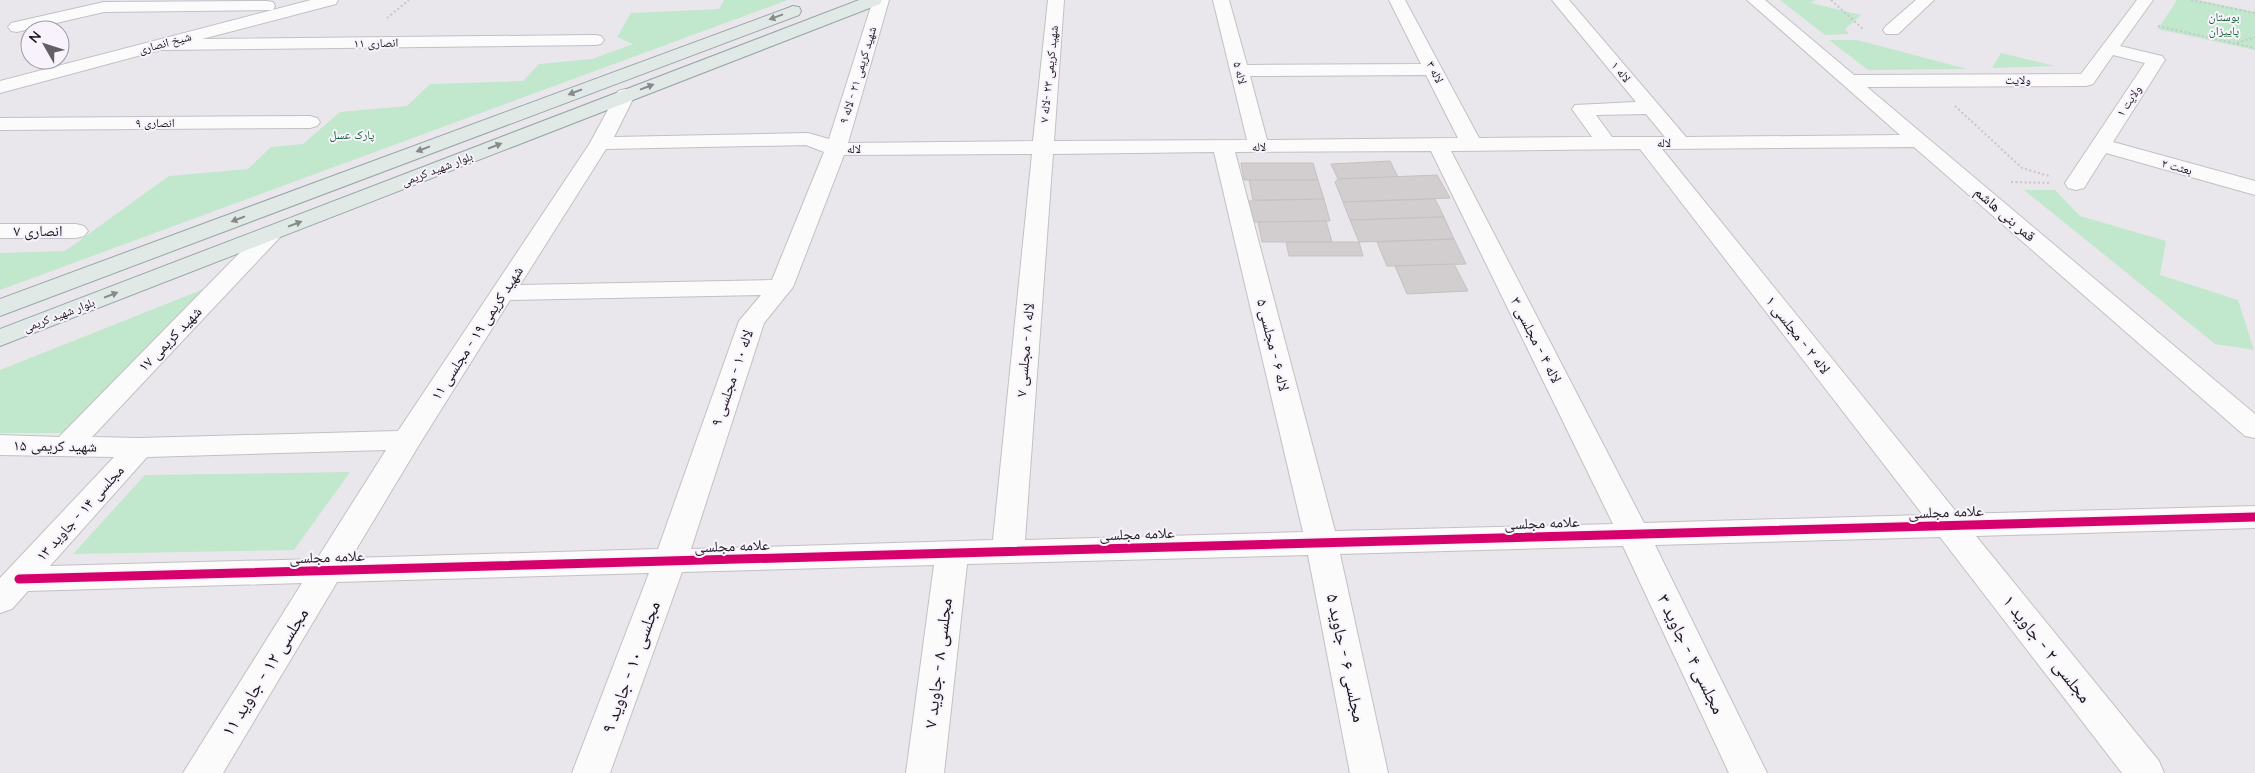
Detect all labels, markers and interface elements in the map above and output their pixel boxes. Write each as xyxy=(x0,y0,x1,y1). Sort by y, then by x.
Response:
park label: بوستان پاییزان xyxy=(2208,9,2240,38)
one-way arrow xyxy=(769,14,784,21)
north arrow xyxy=(20,20,70,70)
street label: شهید کریمی ۲۱ - لاله ۹ xyxy=(836,24,880,125)
street label: شهید کریمی ۲۳ -لاله ۷ xyxy=(1036,24,1061,123)
text: N xyxy=(25,27,45,46)
street label: شیخ انصاری xyxy=(137,28,193,57)
street label: انصاری ۱۱ xyxy=(354,35,399,50)
street label: لاله ۳ xyxy=(1424,58,1447,85)
street label: لاله ۱ xyxy=(1608,58,1634,85)
street label: لاله ۵ xyxy=(1230,60,1251,86)
street label: ولایت xyxy=(2005,72,2031,87)
street label: ولایت ۱ xyxy=(2113,82,2145,119)
one-way arrow xyxy=(640,83,655,91)
one-way arrow xyxy=(567,88,582,96)
street label: انصاری ۹ xyxy=(135,115,175,130)
park label: پارک عسل xyxy=(330,127,375,142)
street label: لاله xyxy=(1657,135,1671,150)
street label: لاله xyxy=(1252,139,1266,154)
street label: لاله xyxy=(847,141,861,156)
one-way arrow xyxy=(488,142,503,150)
one-way arrow xyxy=(415,145,430,153)
street label: بلوار شهید کریمی xyxy=(399,148,475,189)
street label: بعثت ۲ xyxy=(2160,155,2194,178)
street label: قمر بنی هاشم xyxy=(1970,182,2040,246)
one-way arrow xyxy=(231,215,245,223)
one-way arrow xyxy=(288,220,303,228)
street label: انصاری ۷ xyxy=(13,221,63,241)
street label: شهید کریمی ۱۹ - مجلسی ۱۱ xyxy=(426,262,528,404)
one-way arrow xyxy=(104,291,119,299)
street label: لاله ۲ - مجلسی ۱ xyxy=(1761,292,1835,378)
street label: لاله ۴ - مجلسی ۳ xyxy=(1506,293,1566,387)
street label: بلوار شهید کریمی xyxy=(21,294,97,335)
street label: لاله ۶ - مجلسی ۵ xyxy=(1252,297,1294,393)
street label: شهید کریمی ۱۷ xyxy=(134,302,206,376)
street label: لاله ۸ - مجلسی ۷ xyxy=(1011,302,1039,398)
street label: لاله ۱۰ - مجلسی ۹ xyxy=(706,327,758,429)
street label: شهید کریمی ۱۵ xyxy=(13,435,97,457)
street label: مجلسی ۱۴ - جاوید ۱۳ xyxy=(32,461,129,565)
street label: علامه مجلسی xyxy=(1908,501,1984,523)
street label: علامه مجلسی xyxy=(1504,512,1580,534)
street label: علامه مجلسی xyxy=(1099,523,1175,545)
street label: علامه مجلسی xyxy=(694,535,770,557)
street label: علامه مجلسی xyxy=(289,546,365,568)
street label: مجلسی ۴ - جاوید ۳ xyxy=(1652,590,1730,718)
street label: مجلسی ۲ - جاوید ۱ xyxy=(1998,590,2097,707)
street label: مجلسی ۶ - جاوید ۵ xyxy=(1322,591,1371,724)
street label: مجلسی ۸ - جاوید ۷ xyxy=(918,597,957,729)
street label: مجلسی ۱۰ - جاوید ۹ xyxy=(596,598,665,736)
street label: مجلسی ۱۲ - جاوید ۱۱ xyxy=(216,603,313,740)

